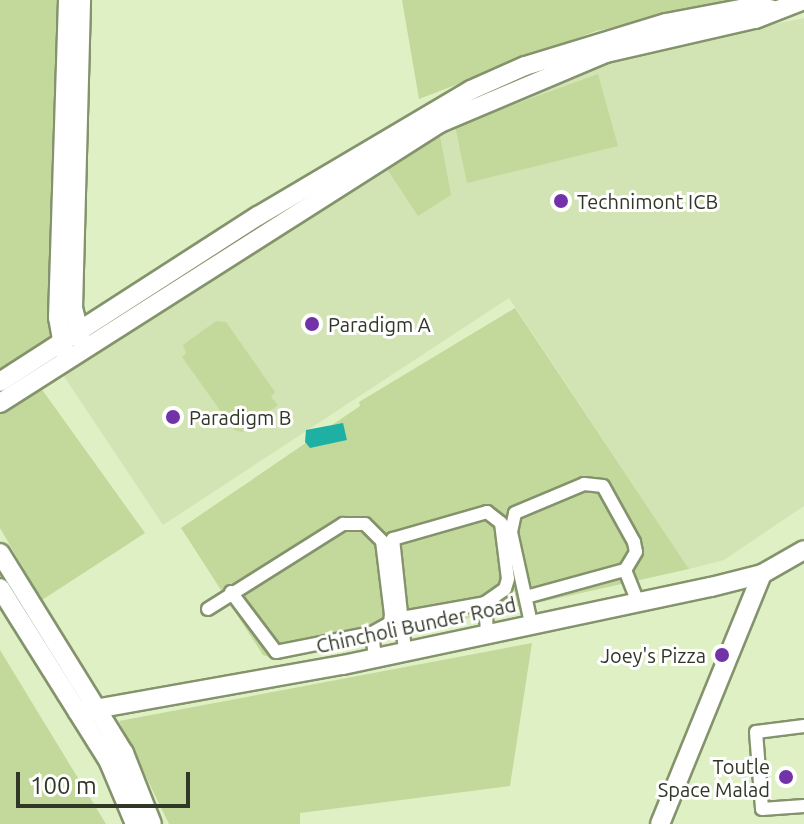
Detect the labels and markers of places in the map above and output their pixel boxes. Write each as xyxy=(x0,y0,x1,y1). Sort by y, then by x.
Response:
place label: Technimont ICB xyxy=(577,189,718,213)
marker: Technimont ICB xyxy=(552,192,570,210)
place label: Paradigm A xyxy=(328,312,431,336)
marker: Paradigm A xyxy=(303,315,321,333)
place label: Paradigm B xyxy=(189,405,291,429)
marker: Paradigm B xyxy=(164,408,182,426)
place label: Joey's Pizza xyxy=(600,643,706,667)
marker: Joey's Pizza xyxy=(713,646,731,664)
place label: Toutle Space Malad xyxy=(658,754,770,801)
marker: Toutle Space Malad xyxy=(777,768,795,786)

